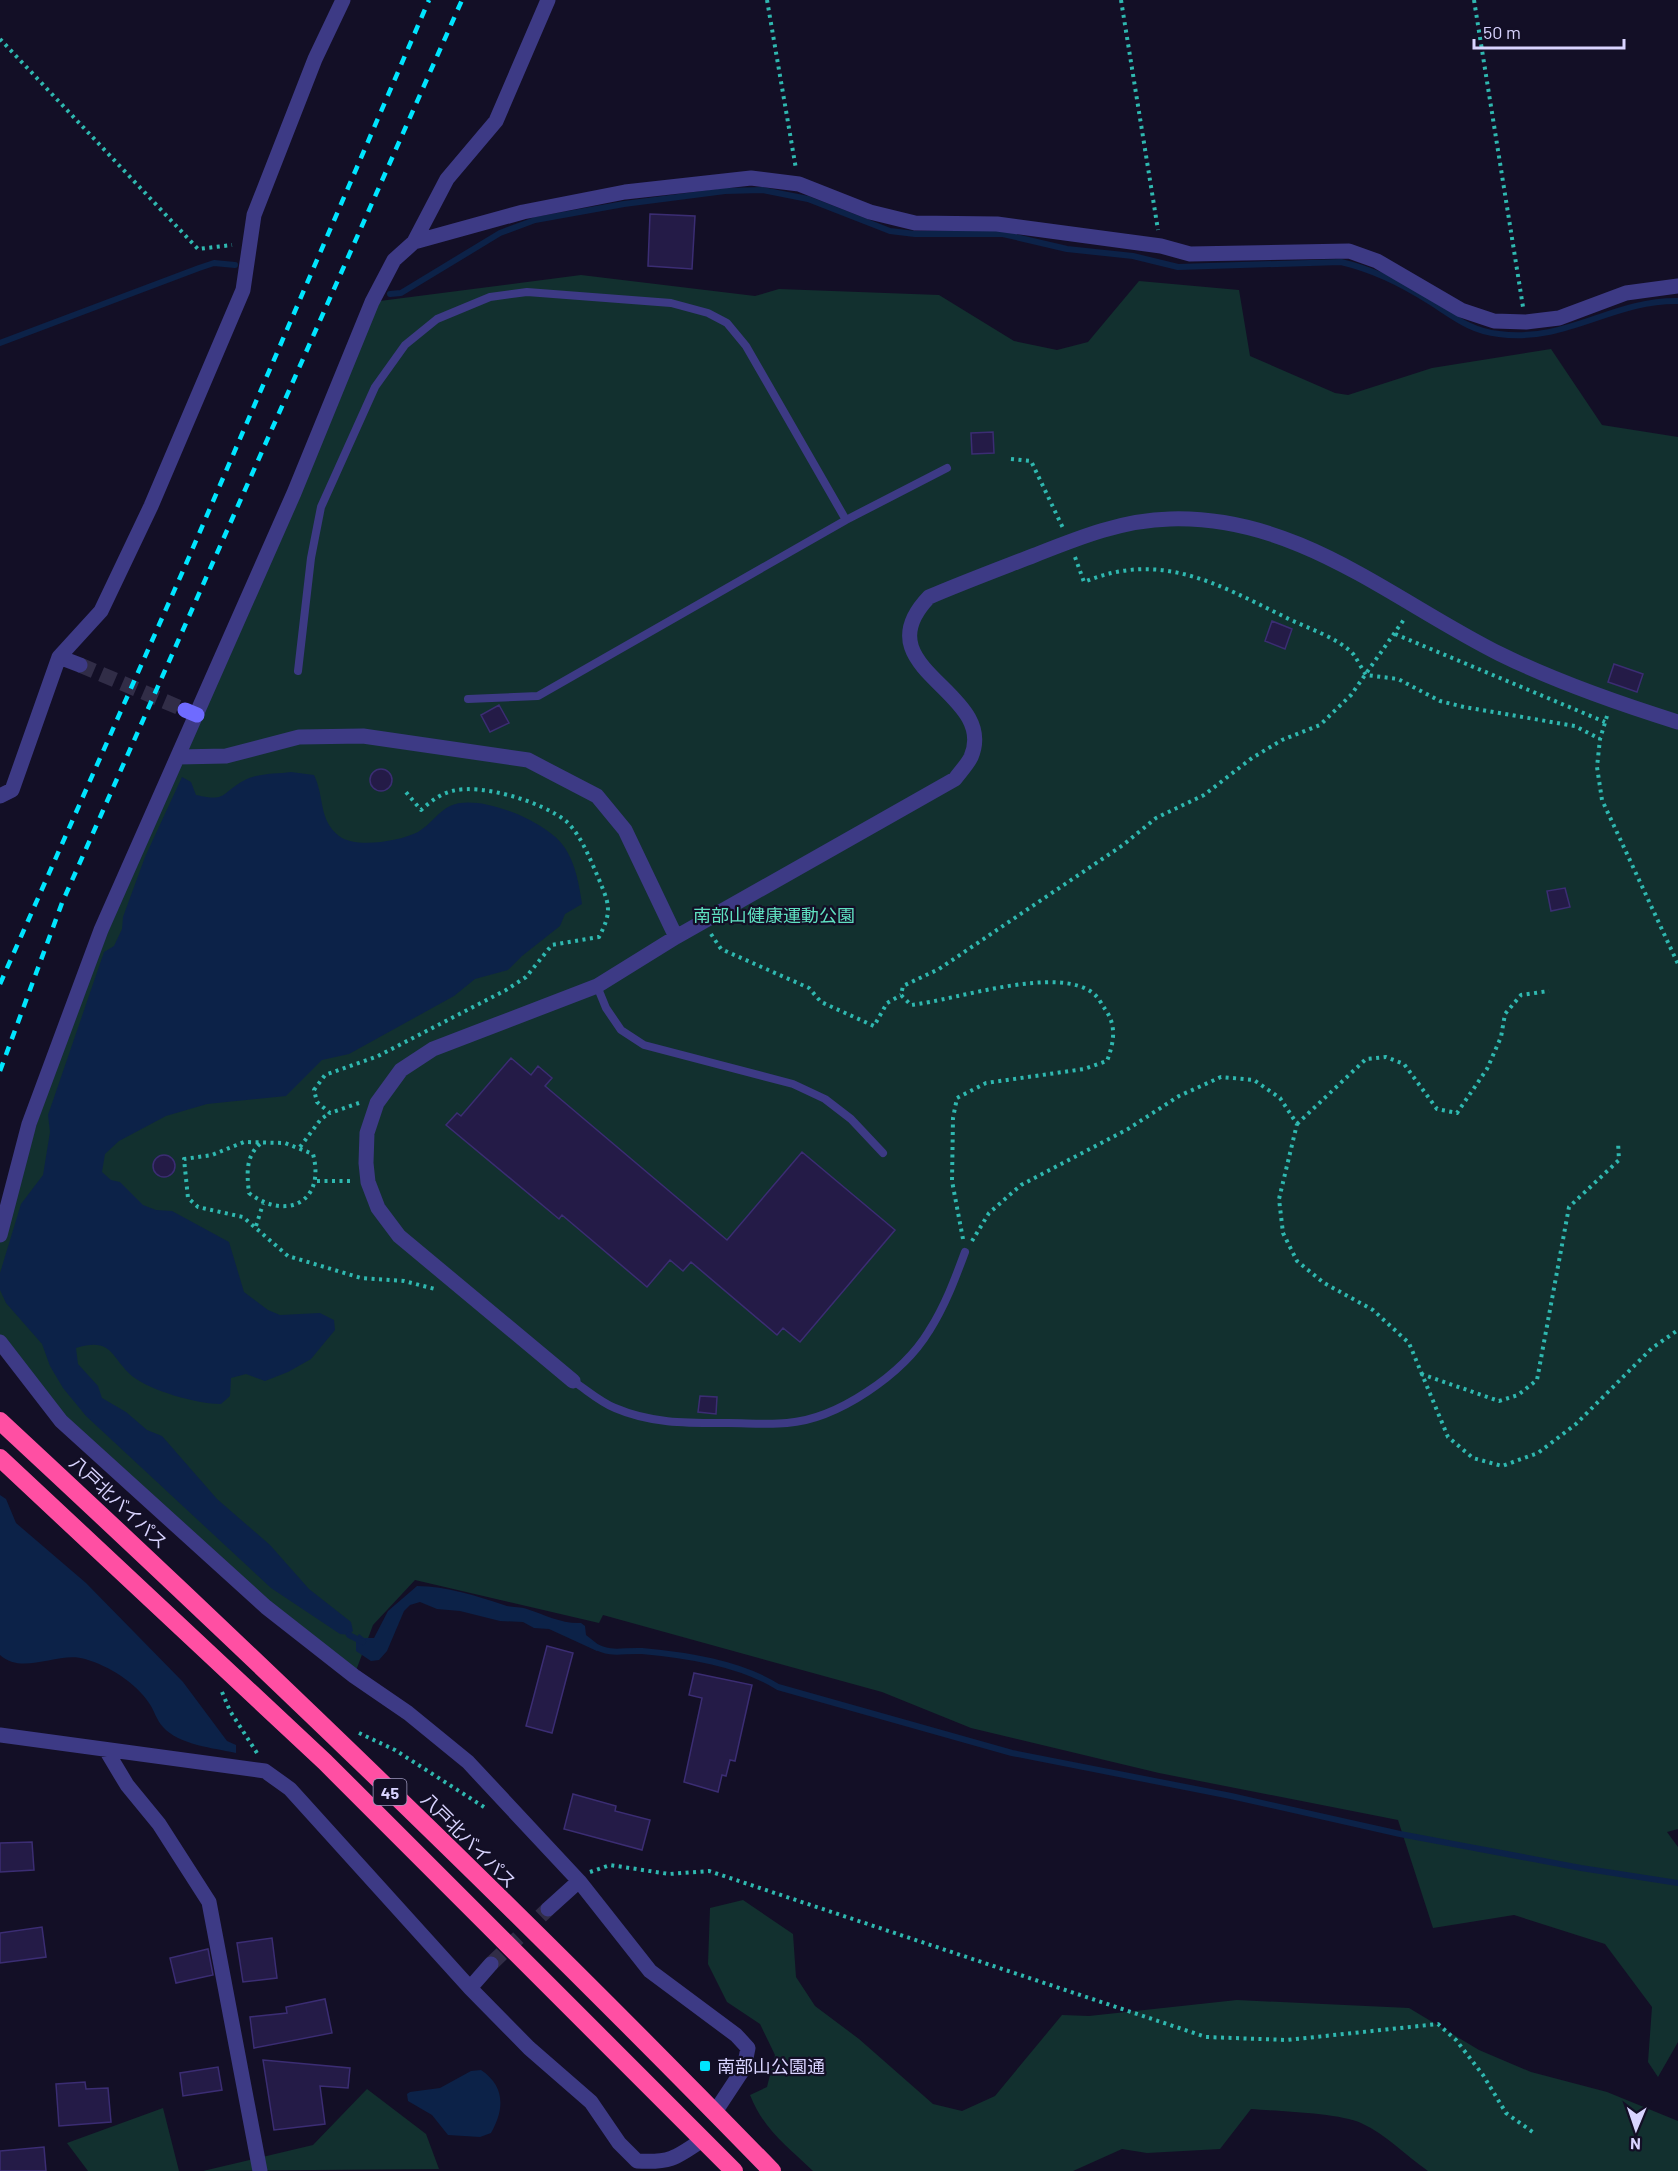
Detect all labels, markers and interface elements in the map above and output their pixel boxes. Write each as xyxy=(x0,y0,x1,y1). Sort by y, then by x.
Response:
scale bar xyxy=(1474,12,1624,50)
text: 50 m xyxy=(1483,21,1521,43)
park label: 南部山健康運動公園 xyxy=(693,904,855,926)
street label: 八戸北バイパス xyxy=(66,1451,172,1553)
road number: 45 xyxy=(374,1779,406,1805)
street label: 八戸北バイパス xyxy=(417,1788,521,1892)
place label: 南部山公園通 xyxy=(717,2055,825,2077)
marker: 南部山公園通 xyxy=(698,2059,712,2073)
north arrow xyxy=(1606,2099,1666,2159)
text: N xyxy=(1630,2135,1641,2154)

